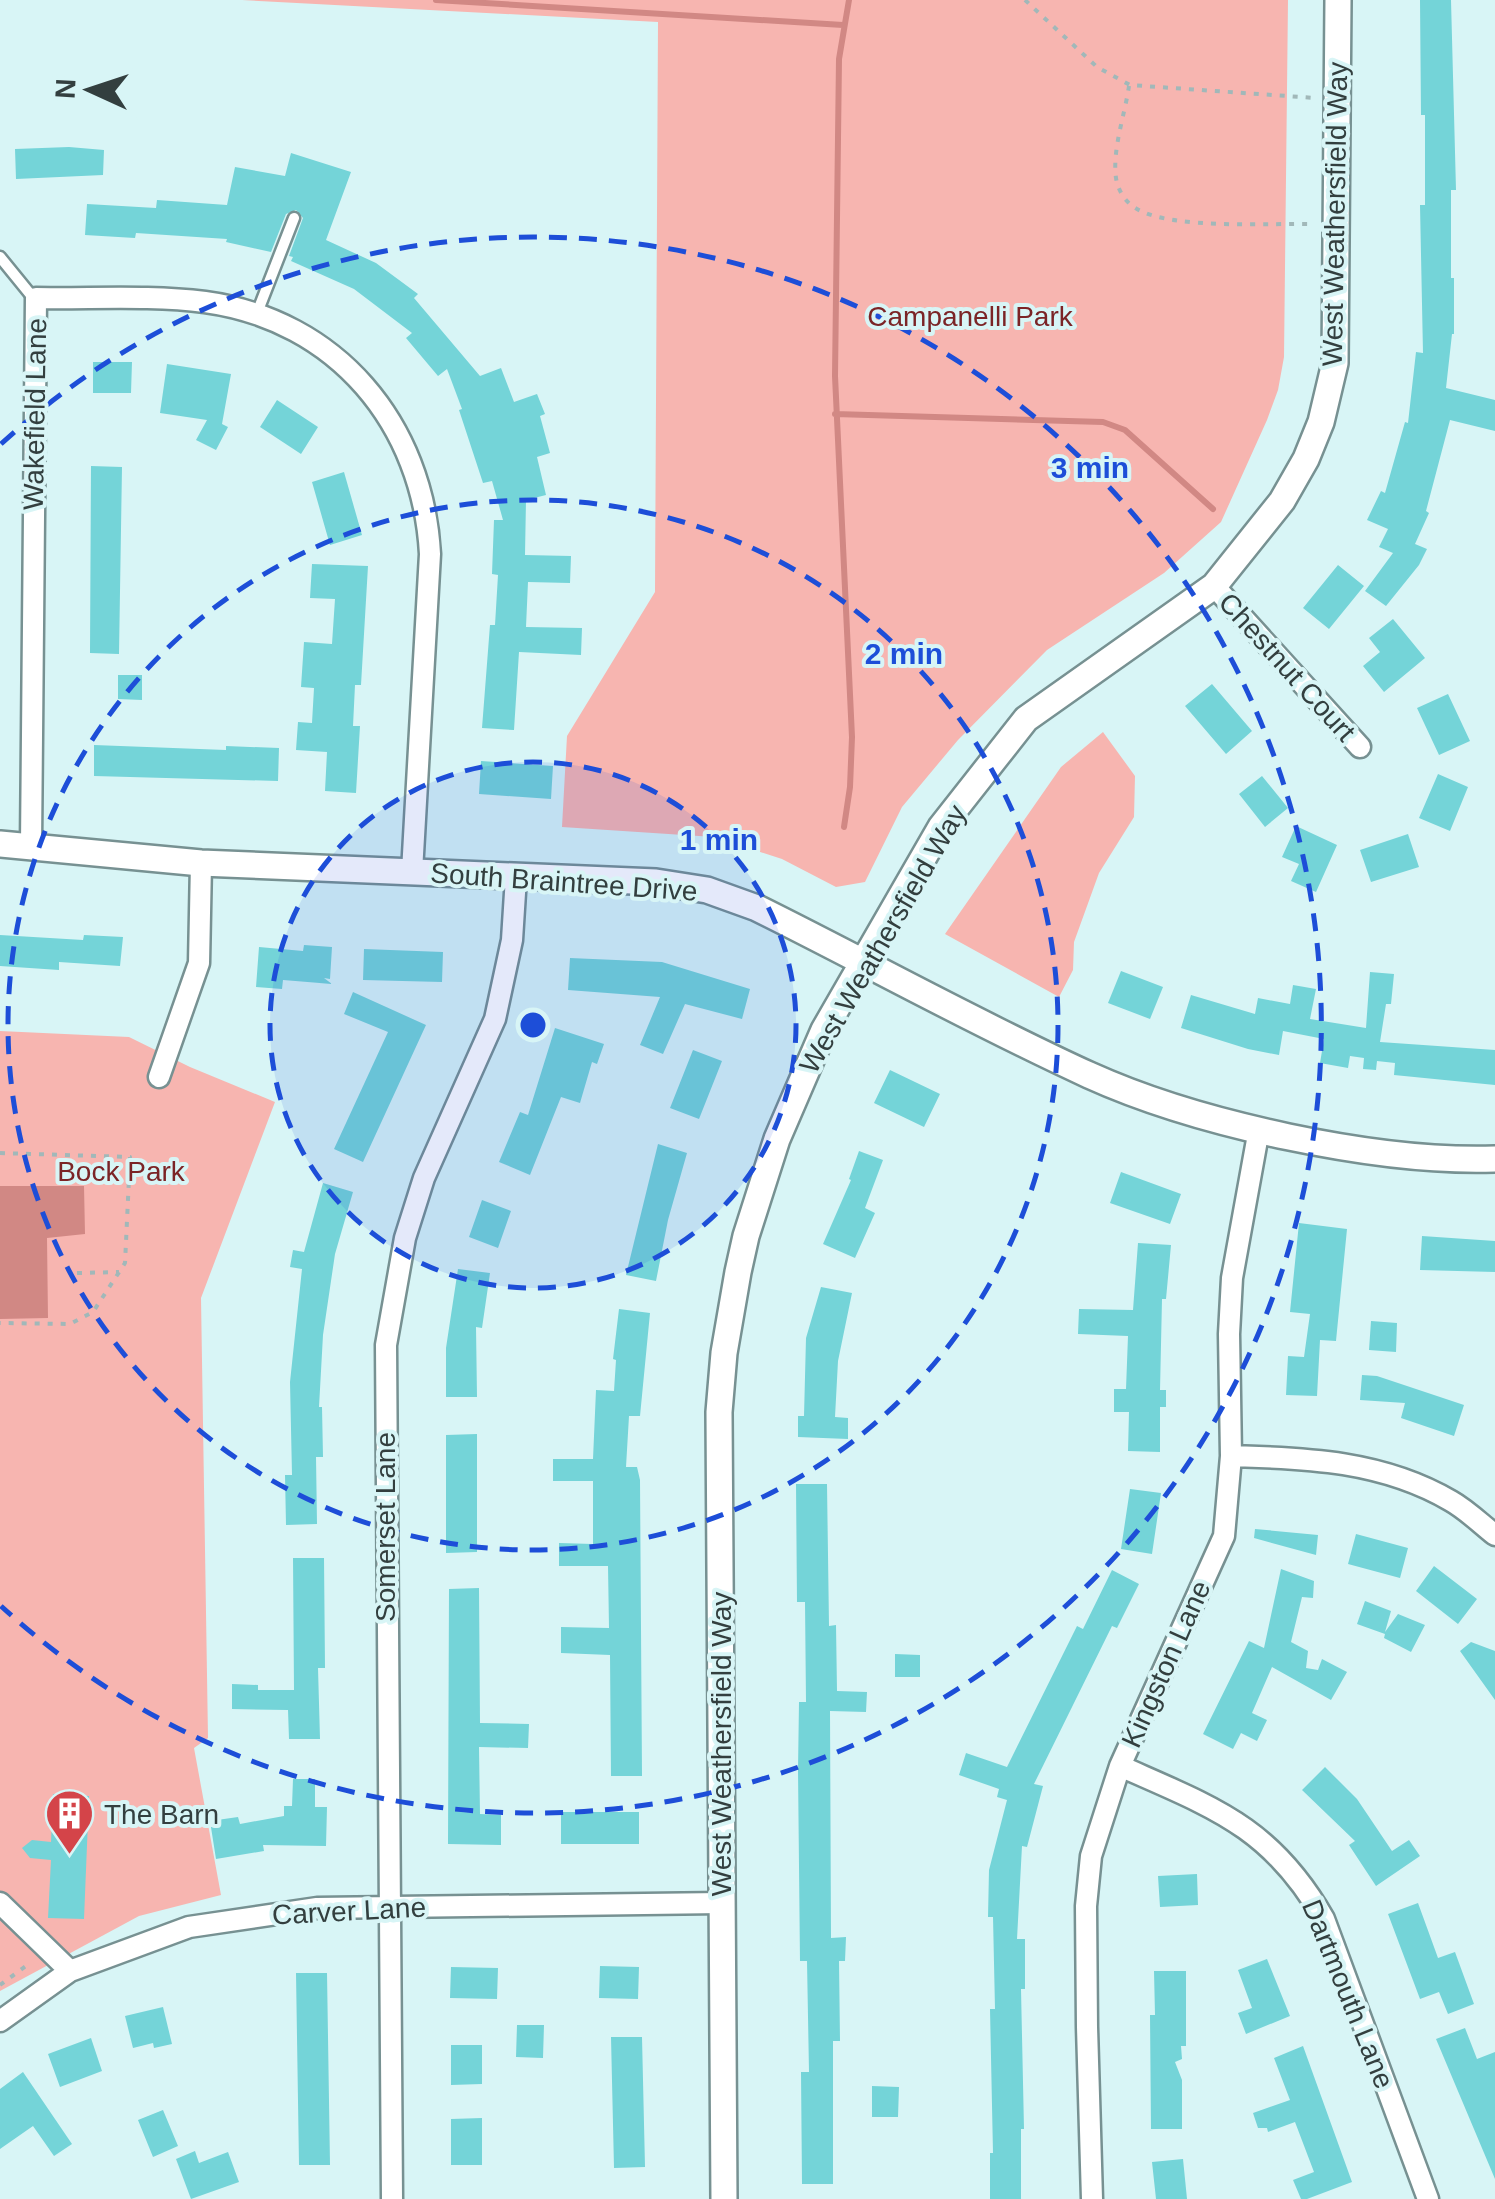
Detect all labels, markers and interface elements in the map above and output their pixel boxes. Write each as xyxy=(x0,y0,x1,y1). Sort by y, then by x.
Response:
north arrow xyxy=(40,40,140,140)
street label: West Weathersfield Way xyxy=(1317,62,1353,366)
text: N xyxy=(50,78,82,100)
park label: Campanelli Park xyxy=(867,301,1074,332)
street label: Wakefield Lane xyxy=(18,318,52,510)
text: 3 min xyxy=(1051,451,1129,484)
street label: Chestnut Court xyxy=(1212,587,1362,748)
text: 2 min xyxy=(865,637,943,670)
street label: West Weathersfield Way xyxy=(793,799,973,1079)
text: 1 min xyxy=(680,823,758,856)
street label: South Braintree Drive xyxy=(429,857,699,907)
centre of rings xyxy=(515,1007,551,1043)
park label: Bock Park xyxy=(57,1156,186,1187)
street label: Somerset Lane xyxy=(370,1432,401,1622)
street label: Kingston Lane xyxy=(1115,1576,1217,1752)
street label: West Weathersfield Way xyxy=(706,1592,737,1896)
building icon: The Barn xyxy=(43,1788,95,1856)
place label: The Barn xyxy=(104,1799,219,1830)
street label: Carver Lane xyxy=(271,1891,427,1931)
street label: Dartmouth Lane xyxy=(1296,1895,1400,2093)

